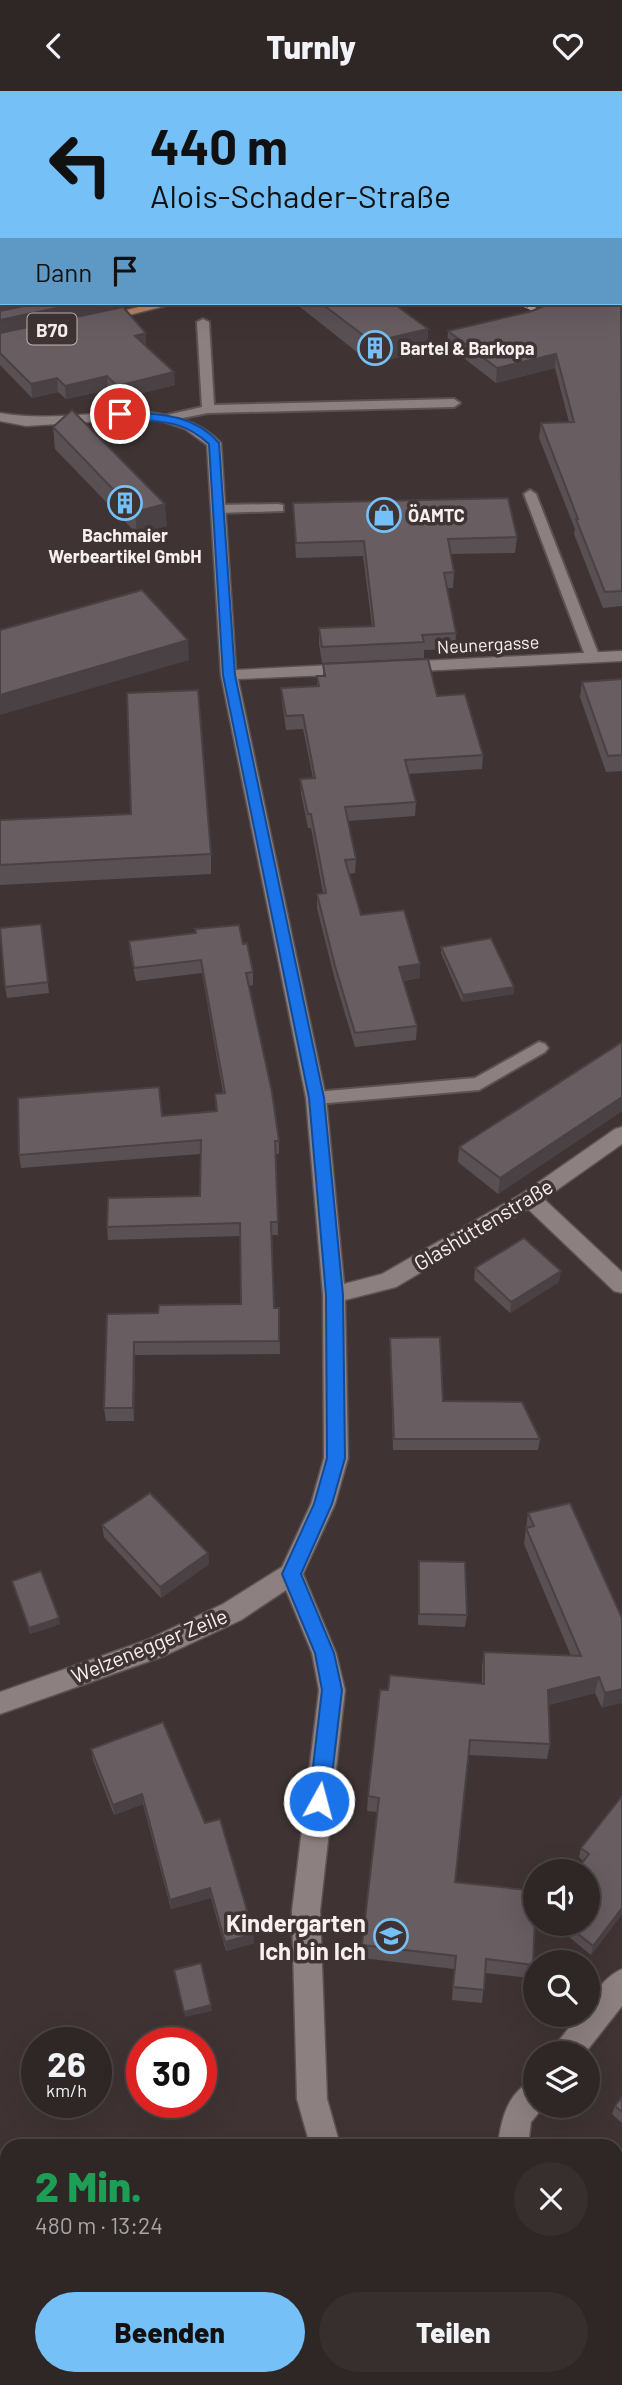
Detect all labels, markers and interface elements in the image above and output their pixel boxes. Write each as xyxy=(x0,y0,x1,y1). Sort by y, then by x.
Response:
icon: back xyxy=(35,27,73,65)
text: Turnly xyxy=(266,27,356,65)
icon: heart xyxy=(549,27,587,65)
text: 440 m xyxy=(150,116,288,175)
icon: left xyxy=(35,119,126,210)
text: Alois-Schader-Straße xyxy=(150,176,451,214)
icon: arrive xyxy=(106,252,144,290)
text: Dann xyxy=(35,256,92,287)
road number: B70 xyxy=(28,313,76,345)
building icon: Bartel & Barkopa xyxy=(356,329,394,367)
place label: Bartel & Barkopa xyxy=(400,337,534,359)
pin xyxy=(90,384,150,444)
icon: arrive xyxy=(101,395,139,433)
building icon: Bachmaier Werbeartikel GmbH xyxy=(106,484,144,522)
shop icon: ÖAMTC xyxy=(365,496,403,534)
place label: ÖAMTC xyxy=(408,504,465,526)
place label: Bachmaier Werbeartikel GmbH xyxy=(48,524,202,567)
street label: Neunergasse xyxy=(436,630,540,658)
street label: Glashüttenstraße xyxy=(409,1173,557,1275)
street label: Welzenegger Zeile xyxy=(67,1602,231,1688)
position arrow xyxy=(282,1764,356,1838)
map controls xyxy=(523,1859,600,2118)
button: sound xyxy=(523,1859,600,1936)
place label: Kindergarten Ich bin Ich xyxy=(226,1908,366,1965)
school or university icon: Kindergarten Ich bin Ich xyxy=(372,1917,410,1955)
button: search xyxy=(523,1950,600,2027)
speed limit sign: 30 xyxy=(126,2027,217,2118)
button: layers xyxy=(523,2041,600,2118)
text: 26 xyxy=(47,2042,86,2084)
text: km/h xyxy=(46,2079,87,2101)
text: 2 Min. xyxy=(35,2160,142,2210)
button: close xyxy=(514,2162,588,2236)
text: 480 m · 13:24 xyxy=(35,2211,163,2239)
button: Beenden xyxy=(35,2292,305,2372)
button: Teilen xyxy=(319,2292,588,2372)

